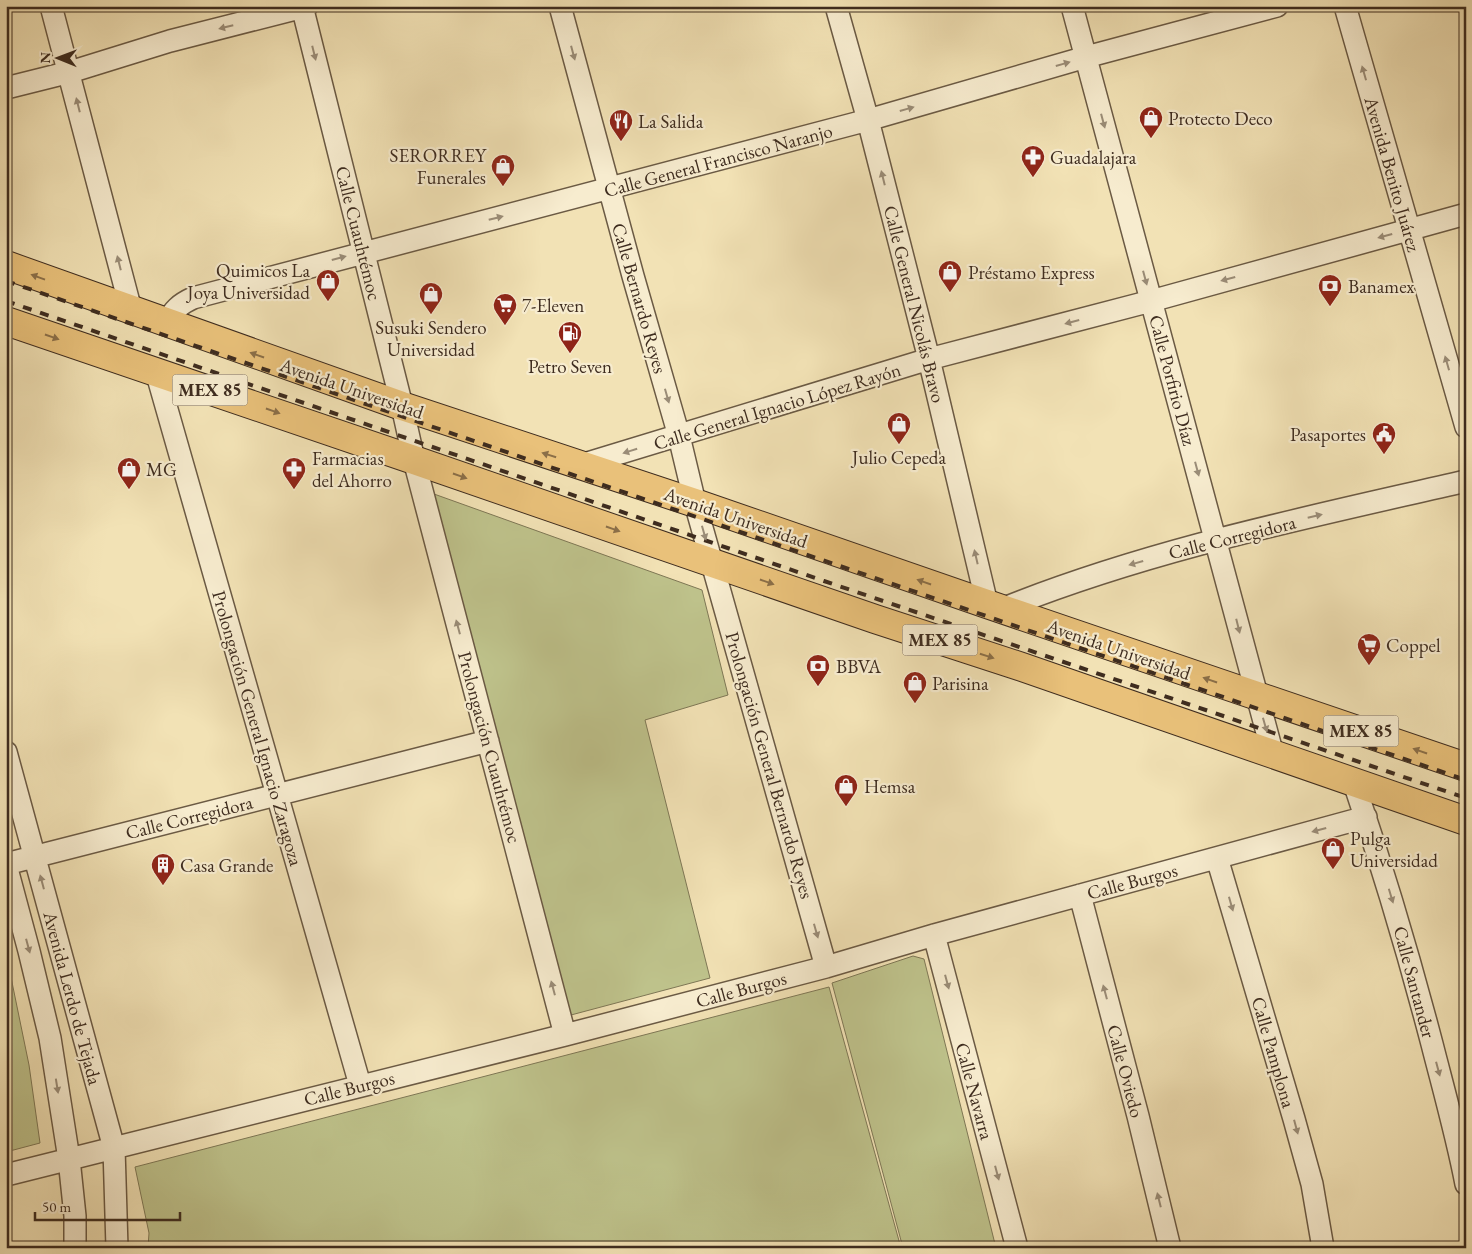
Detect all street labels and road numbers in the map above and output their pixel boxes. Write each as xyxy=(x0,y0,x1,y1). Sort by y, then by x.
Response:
street label: Avenida Benito Juárez xyxy=(1358,93,1427,255)
street label: Calle General Francisco Naranjo xyxy=(601,118,835,203)
street label: Calle Cuauhtémoc xyxy=(330,163,387,303)
street label: Calle General Nicolás Bravo xyxy=(878,203,951,405)
street label: Calle Bernardo Reyes xyxy=(606,220,673,376)
street label: Calle Porfirio Díaz xyxy=(1143,312,1202,449)
street label: Avenida Universidad xyxy=(276,352,428,425)
street label: Calle General Ignacio López Rayón xyxy=(650,357,904,456)
road number: MEX 85 xyxy=(172,374,248,406)
street label: Avenida Universidad xyxy=(660,481,812,554)
street label: Calle Corregidora xyxy=(1166,509,1299,565)
street label: Prolongación General Ignacio Zaragoza xyxy=(206,587,309,869)
street label: Avenida Universidad xyxy=(1043,613,1195,686)
road number: MEX 85 xyxy=(902,624,978,656)
street label: Prolongación General Bernardo Reyes xyxy=(719,629,820,901)
street label: Prolongación Cuauhtémoc xyxy=(452,648,527,846)
road number: MEX 85 xyxy=(1324,716,1398,746)
street label: Calle Corregidora xyxy=(123,789,256,845)
street label: Calle Burgos xyxy=(1084,857,1180,906)
street label: Avenida Lerdo de Tejada xyxy=(37,908,108,1088)
street label: Calle Santander xyxy=(1388,923,1442,1041)
street label: Calle Burgos xyxy=(693,965,789,1014)
street label: Calle Pamplona xyxy=(1246,994,1301,1111)
street label: Calle Oviedo xyxy=(1101,1022,1150,1120)
street label: Calle Navarra xyxy=(950,1040,1000,1143)
street label: Calle Burgos xyxy=(301,1065,397,1112)

